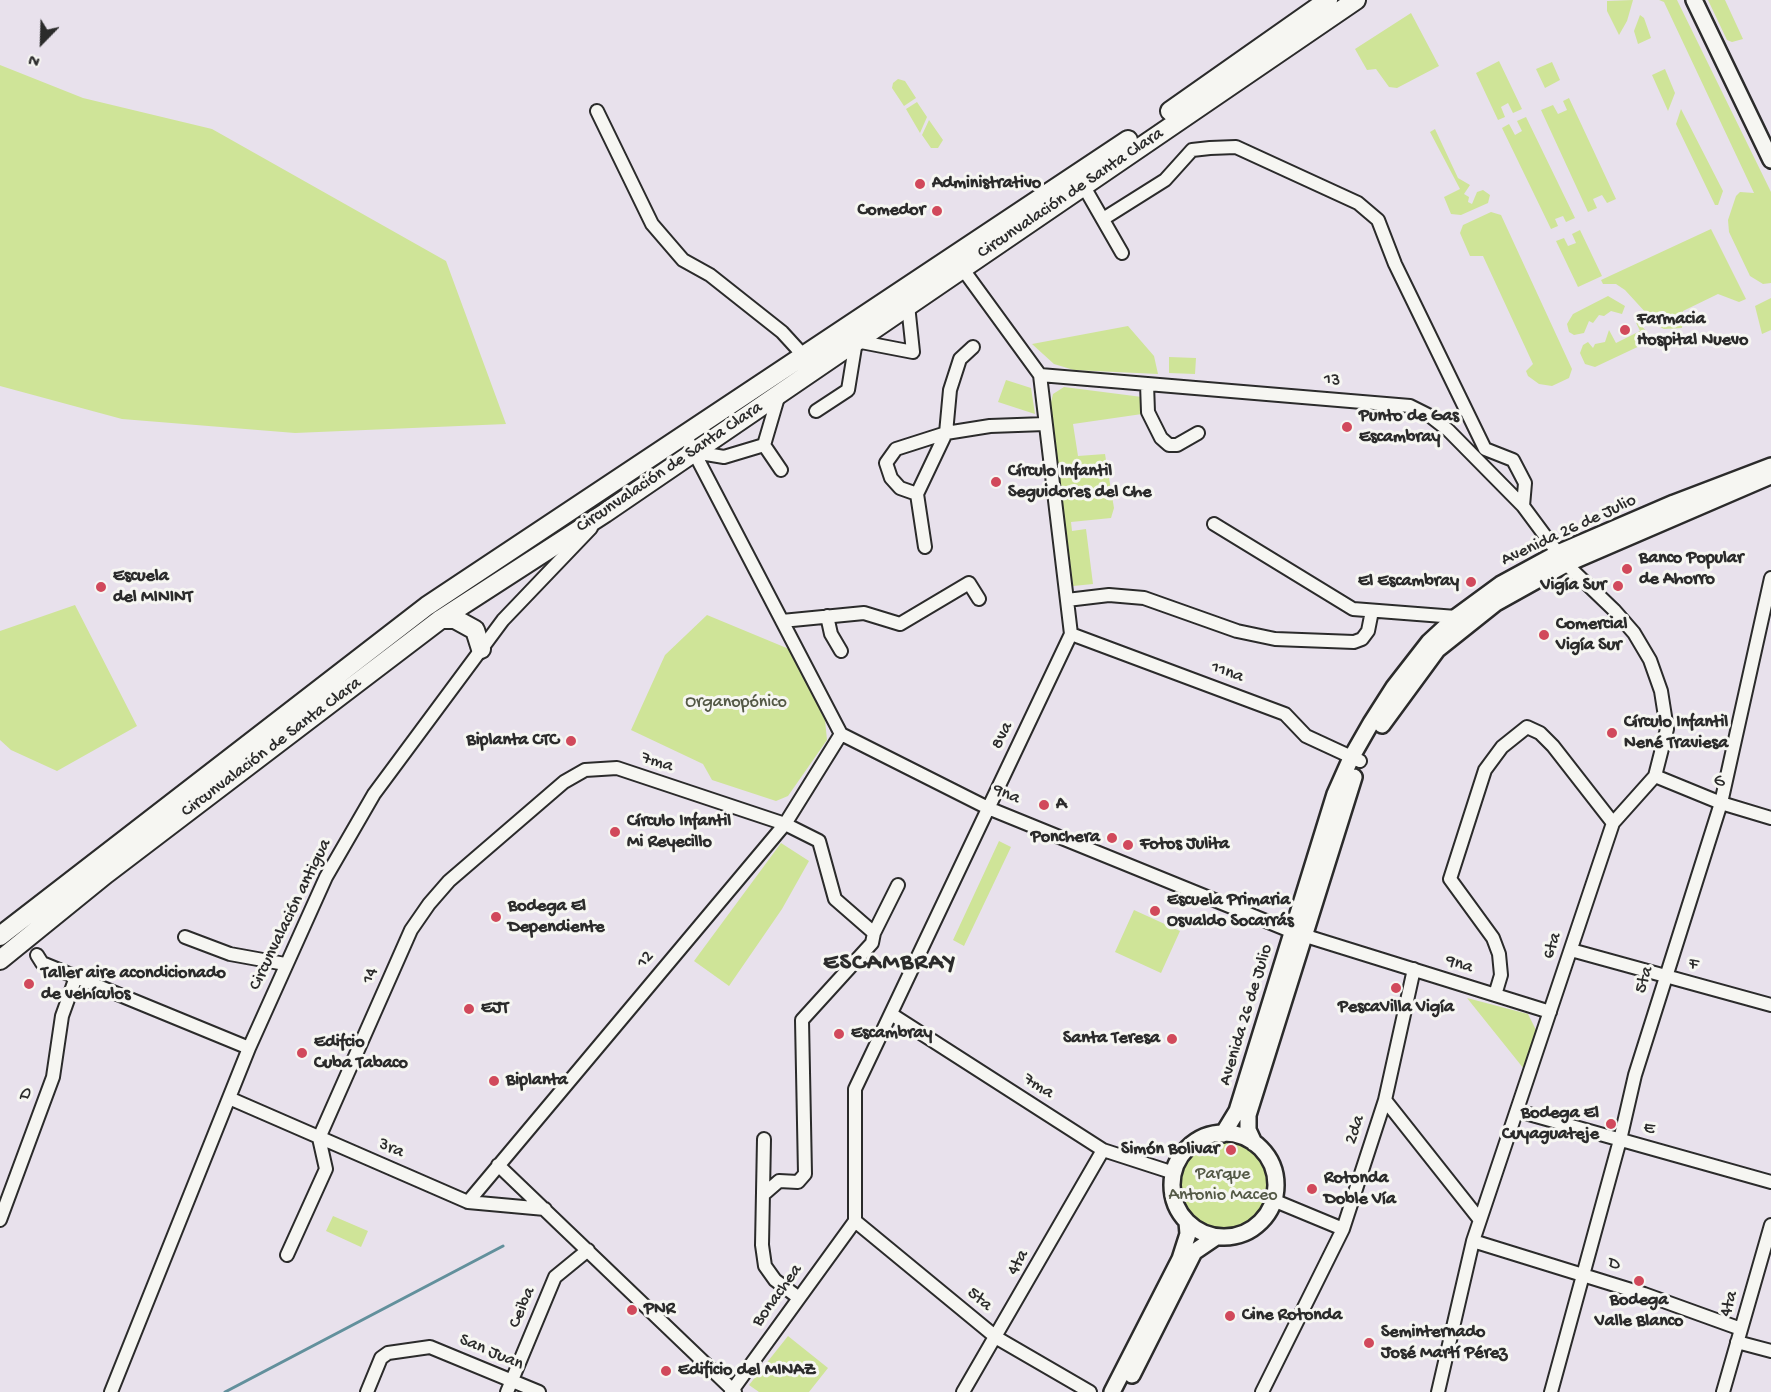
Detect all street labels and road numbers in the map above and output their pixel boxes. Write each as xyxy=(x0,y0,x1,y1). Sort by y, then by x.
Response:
street label: Circunvalación de Santa Clara xyxy=(974,124,1168,264)
street label: 13 xyxy=(1323,370,1341,392)
street label: Circunvalación de Santa Clara xyxy=(573,398,767,538)
street label: Avenida 26 de Julio xyxy=(1498,490,1640,572)
street label: 11na xyxy=(1208,657,1246,689)
street label: Circunvalación de Santa Clara xyxy=(178,673,366,823)
street label: 8va xyxy=(987,719,1019,753)
street label: 7ma xyxy=(638,748,676,778)
street label: G xyxy=(1710,770,1728,794)
street label: 9na xyxy=(989,780,1023,810)
street label: Circunvalación antigua xyxy=(245,836,337,994)
street label: 6ta xyxy=(1539,930,1567,962)
street label: Avenida 26 de Julio xyxy=(1215,942,1279,1088)
street label: 12 xyxy=(633,947,659,973)
street label: 9na xyxy=(1443,951,1475,979)
street label: F xyxy=(1686,953,1700,977)
street label: 14 xyxy=(358,964,384,988)
street label: 5ta xyxy=(1631,964,1659,996)
street label: 7ma xyxy=(1019,1069,1057,1105)
street label: D xyxy=(15,1085,39,1103)
street label: 2da xyxy=(1341,1113,1371,1147)
street label: E xyxy=(1641,1117,1657,1141)
street label: 3ra xyxy=(375,1134,407,1164)
street label: 4ta xyxy=(1003,1246,1035,1280)
street label: D xyxy=(1605,1253,1623,1277)
street label: Bonachea xyxy=(748,1260,808,1332)
street label: 5ta xyxy=(962,1283,996,1317)
street label: Ceiba xyxy=(505,1284,541,1332)
street label: 4ta xyxy=(1716,1289,1744,1319)
street label: San Juan xyxy=(456,1330,526,1376)

